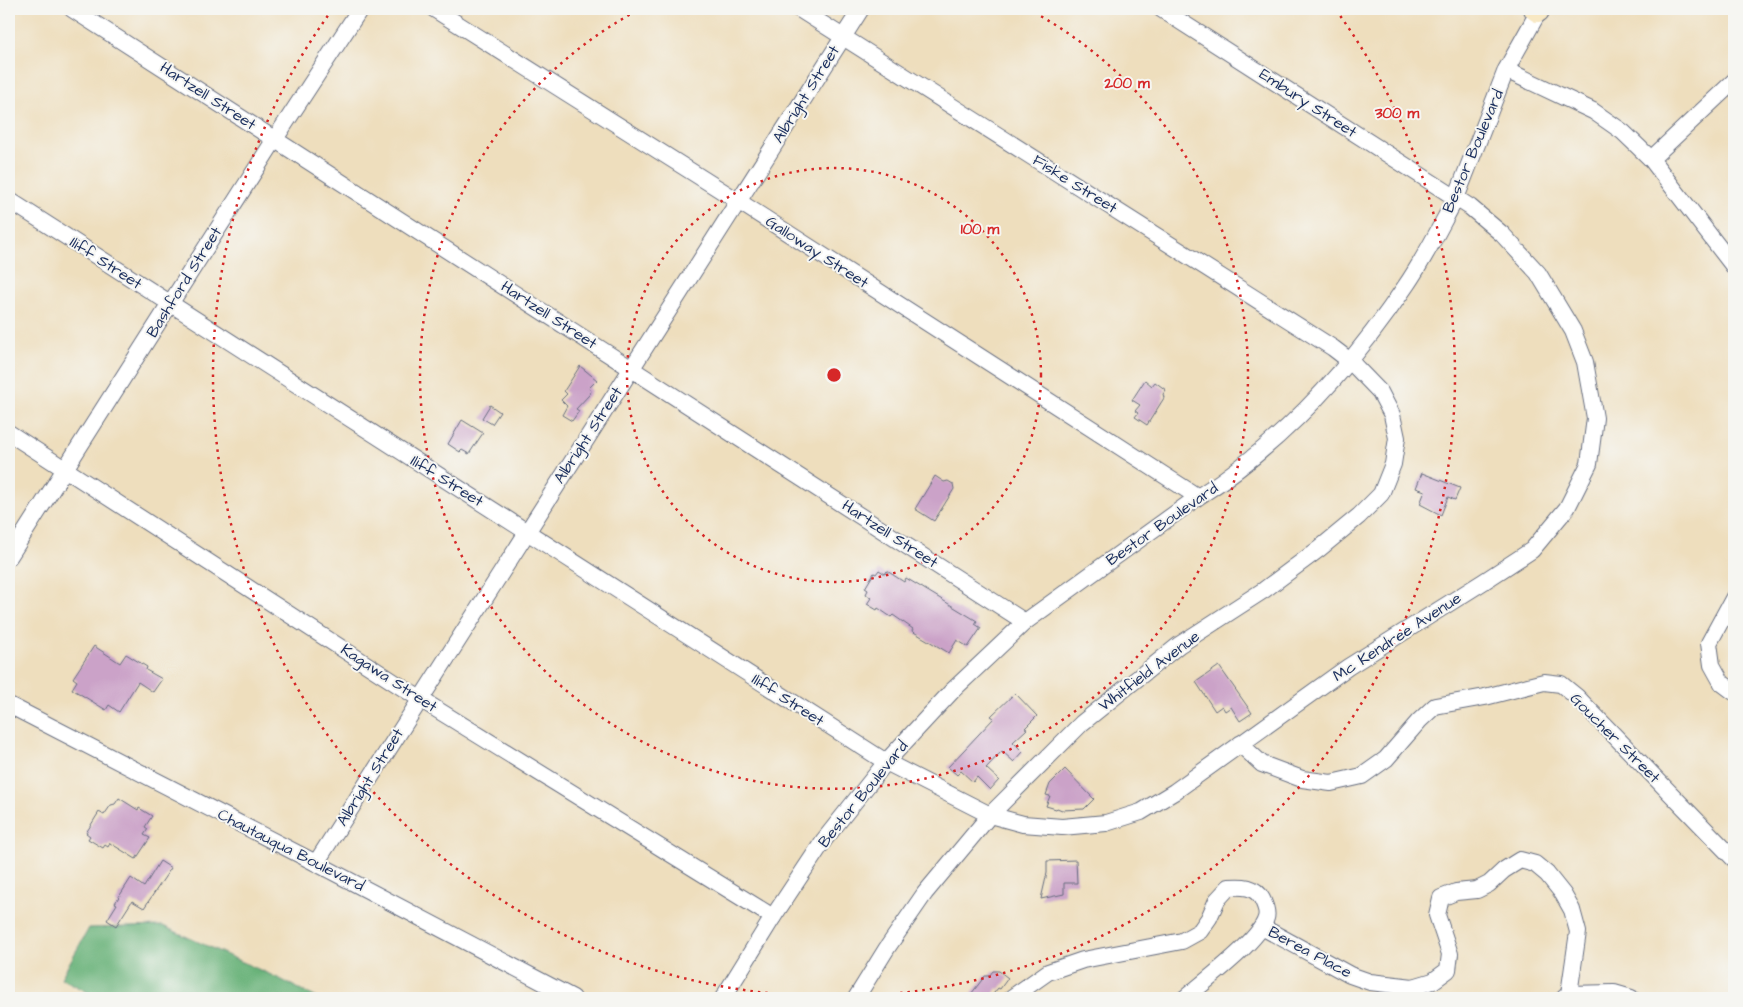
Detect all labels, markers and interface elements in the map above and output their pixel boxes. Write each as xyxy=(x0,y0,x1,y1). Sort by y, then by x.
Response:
street label: Albright Street xyxy=(767,40,846,148)
street label: Hartzell Street xyxy=(156,57,261,136)
street label: Embury Street xyxy=(1254,63,1362,144)
text: 200 m xyxy=(1103,73,1150,94)
street label: Bestor Boulevard xyxy=(1437,86,1509,216)
text: 300 m xyxy=(1374,103,1419,124)
street label: Fiske Street xyxy=(1029,149,1122,219)
street label: Galloway Street xyxy=(761,210,873,295)
text: 100 m xyxy=(961,219,1000,240)
street label: Bashford Street xyxy=(141,222,227,342)
street label: Iliff Street xyxy=(66,231,147,295)
street label: Hartzell Street xyxy=(497,276,602,355)
centre of rings xyxy=(825,366,843,384)
street label: Albright Street xyxy=(548,382,629,488)
street label: Iliff Street xyxy=(406,450,488,512)
street label: Bestor Boulevard xyxy=(1102,477,1222,571)
street label: Hartzell Street xyxy=(838,495,943,574)
street label: Mc Kendree Avenue xyxy=(1329,587,1466,687)
street label: Whitfield Avenue xyxy=(1094,625,1204,716)
street label: Kagawa Street xyxy=(336,639,442,719)
street label: Iliff Street xyxy=(748,668,829,732)
street label: Goucher Street xyxy=(1565,688,1665,788)
street label: Albright Street xyxy=(331,723,410,831)
street label: Bestor Boulevard xyxy=(813,736,913,852)
street label: Chautauqua Boulevard xyxy=(214,803,368,897)
street label: Berea Place xyxy=(1264,921,1356,983)

